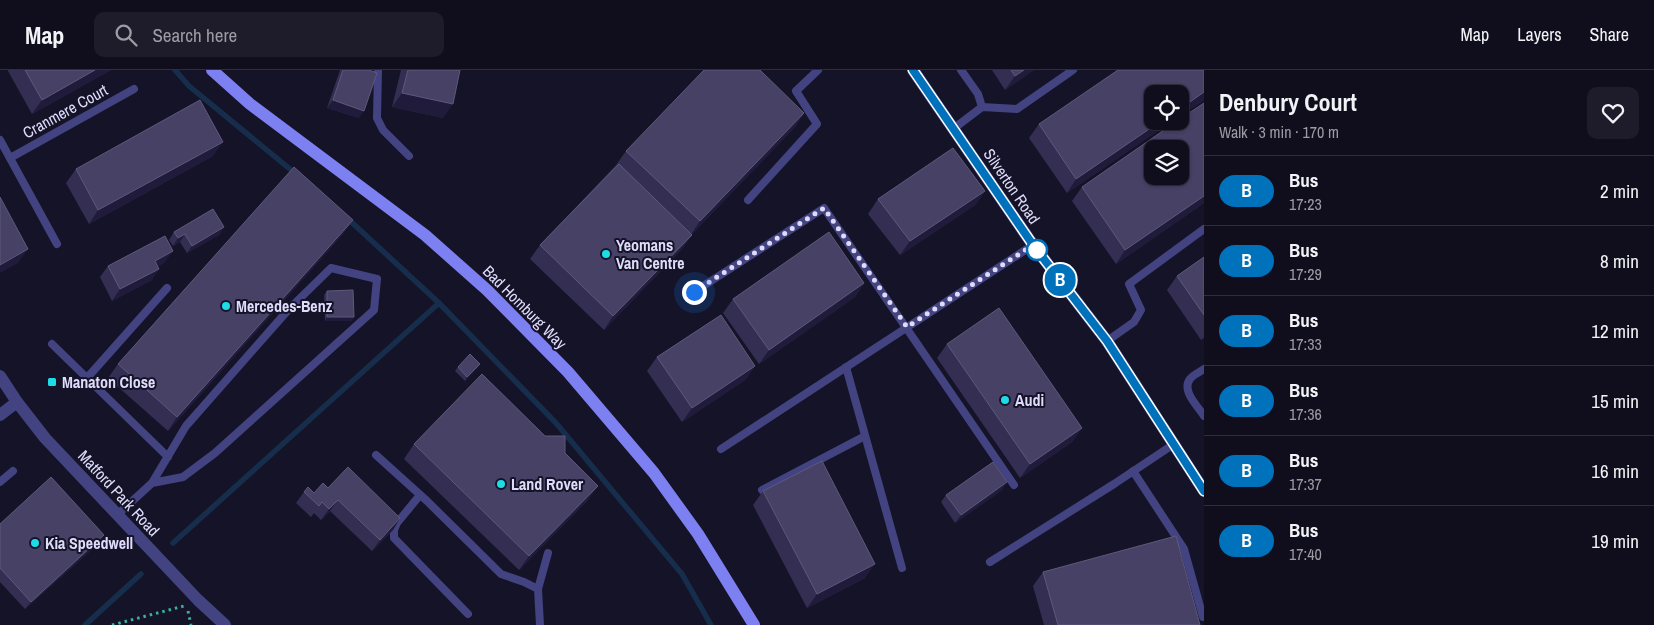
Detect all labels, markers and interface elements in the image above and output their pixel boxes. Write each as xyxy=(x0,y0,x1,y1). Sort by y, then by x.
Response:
search box xyxy=(94,12,444,57)
text: Map xyxy=(25,19,64,51)
icon: search xyxy=(112,21,140,49)
text: Search here xyxy=(152,22,237,48)
text: Map xyxy=(1461,22,1489,47)
text: Layers xyxy=(1517,22,1562,47)
text: Share xyxy=(1590,22,1629,47)
street label: Cranmere Court xyxy=(19,78,112,143)
map controls xyxy=(1144,85,1189,185)
button: locate xyxy=(1144,85,1189,130)
text: Denbury Court xyxy=(1219,86,1357,118)
button: heart xyxy=(1587,87,1639,139)
text: Walk · 3 min · 170 m xyxy=(1219,121,1339,143)
button: layers xyxy=(1144,140,1189,185)
street label: Silverton Road xyxy=(979,144,1045,228)
text: Bus xyxy=(1289,167,1318,193)
text: B xyxy=(1241,178,1252,203)
text: 2 min xyxy=(1600,178,1639,204)
text: 17:23 xyxy=(1289,193,1322,215)
place label: Yeomans Van Centre xyxy=(616,234,685,274)
text: Bus xyxy=(1289,237,1318,263)
unlabelled marker xyxy=(1026,239,1048,261)
marker: Yeomans Van Centre xyxy=(600,248,612,260)
text: B xyxy=(1241,248,1252,273)
text: 8 min xyxy=(1600,248,1639,274)
street label: Bad Homburg Way xyxy=(478,260,572,354)
text: 17:29 xyxy=(1289,263,1322,285)
line badge: B xyxy=(1044,264,1076,296)
text: B xyxy=(1055,267,1065,292)
your location xyxy=(682,280,707,305)
place label: Mercedes-Benz xyxy=(236,295,333,317)
marker: Mercedes-Benz xyxy=(220,300,232,312)
text: Bus xyxy=(1289,307,1318,333)
text: B xyxy=(1241,318,1252,343)
text: 12 min xyxy=(1591,318,1639,344)
text: 17:33 xyxy=(1289,333,1322,355)
place label: Manaton Close xyxy=(62,371,155,393)
marker: Manaton Close xyxy=(46,376,58,388)
text: Bus xyxy=(1289,377,1318,403)
text: B xyxy=(1241,388,1252,413)
text: 15 min xyxy=(1591,388,1639,414)
place label: Audi xyxy=(1015,389,1044,411)
marker: Audi xyxy=(999,394,1011,406)
text: 17:36 xyxy=(1289,403,1322,425)
street label: Matford Park Road xyxy=(73,445,165,541)
text: Bus xyxy=(1289,447,1318,473)
text: B xyxy=(1241,458,1252,483)
text: 16 min xyxy=(1591,458,1639,484)
place label: Land Rover xyxy=(511,473,584,495)
text: 17:37 xyxy=(1289,473,1322,495)
marker: Land Rover xyxy=(495,478,507,490)
text: Bus xyxy=(1289,517,1318,543)
text: B xyxy=(1241,528,1252,553)
text: 19 min xyxy=(1591,528,1639,554)
place label: Kia Speedwell xyxy=(45,532,133,554)
marker: Kia Speedwell xyxy=(29,537,41,549)
text: 17:40 xyxy=(1289,543,1322,565)

